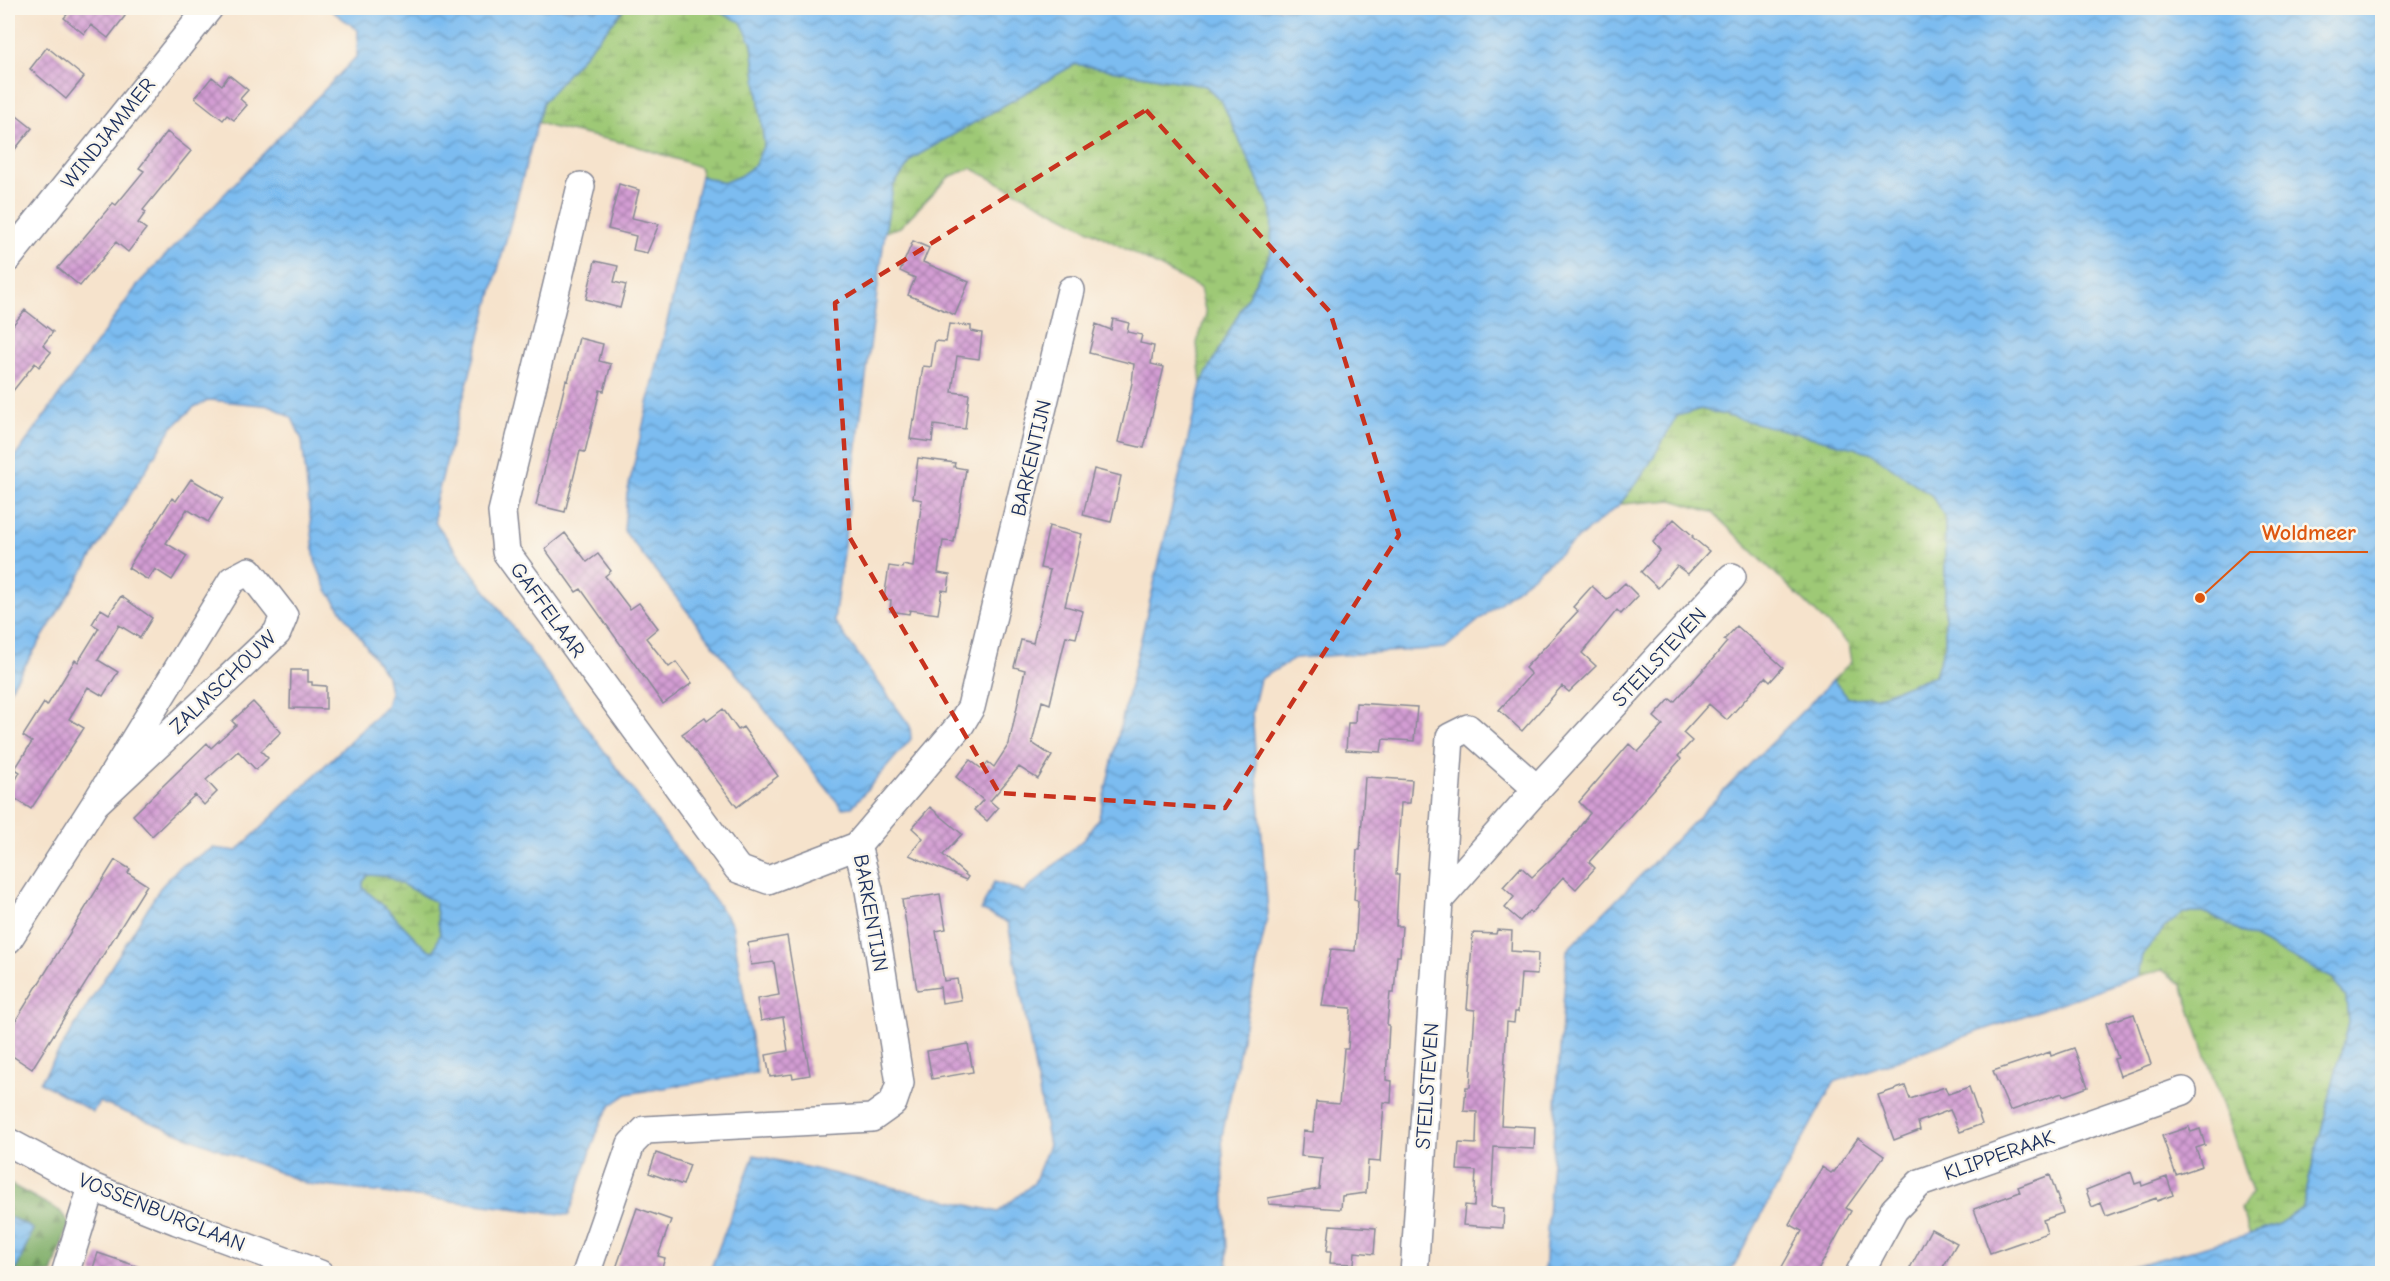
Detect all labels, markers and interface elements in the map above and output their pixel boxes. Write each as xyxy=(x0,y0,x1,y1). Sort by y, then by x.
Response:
street label: WINDJAMMER xyxy=(56,73,160,193)
street label: BARKENTIJN xyxy=(1006,398,1056,518)
callout: Woldmeer xyxy=(2250,512,2368,552)
text: Woldmeer xyxy=(2262,520,2356,546)
street label: GAFFELAAR xyxy=(506,558,590,662)
street label: STEILSTEVEN xyxy=(1607,602,1711,712)
street label: ZALMSCHOUW xyxy=(165,625,282,739)
street label: BARKENTIJN xyxy=(849,853,893,973)
street label: STEILSTEVEN xyxy=(1411,1022,1443,1150)
street label: KLIPPERAAK xyxy=(1941,1125,2058,1185)
street label: VOSSENBURGLAAN xyxy=(75,1168,249,1256)

